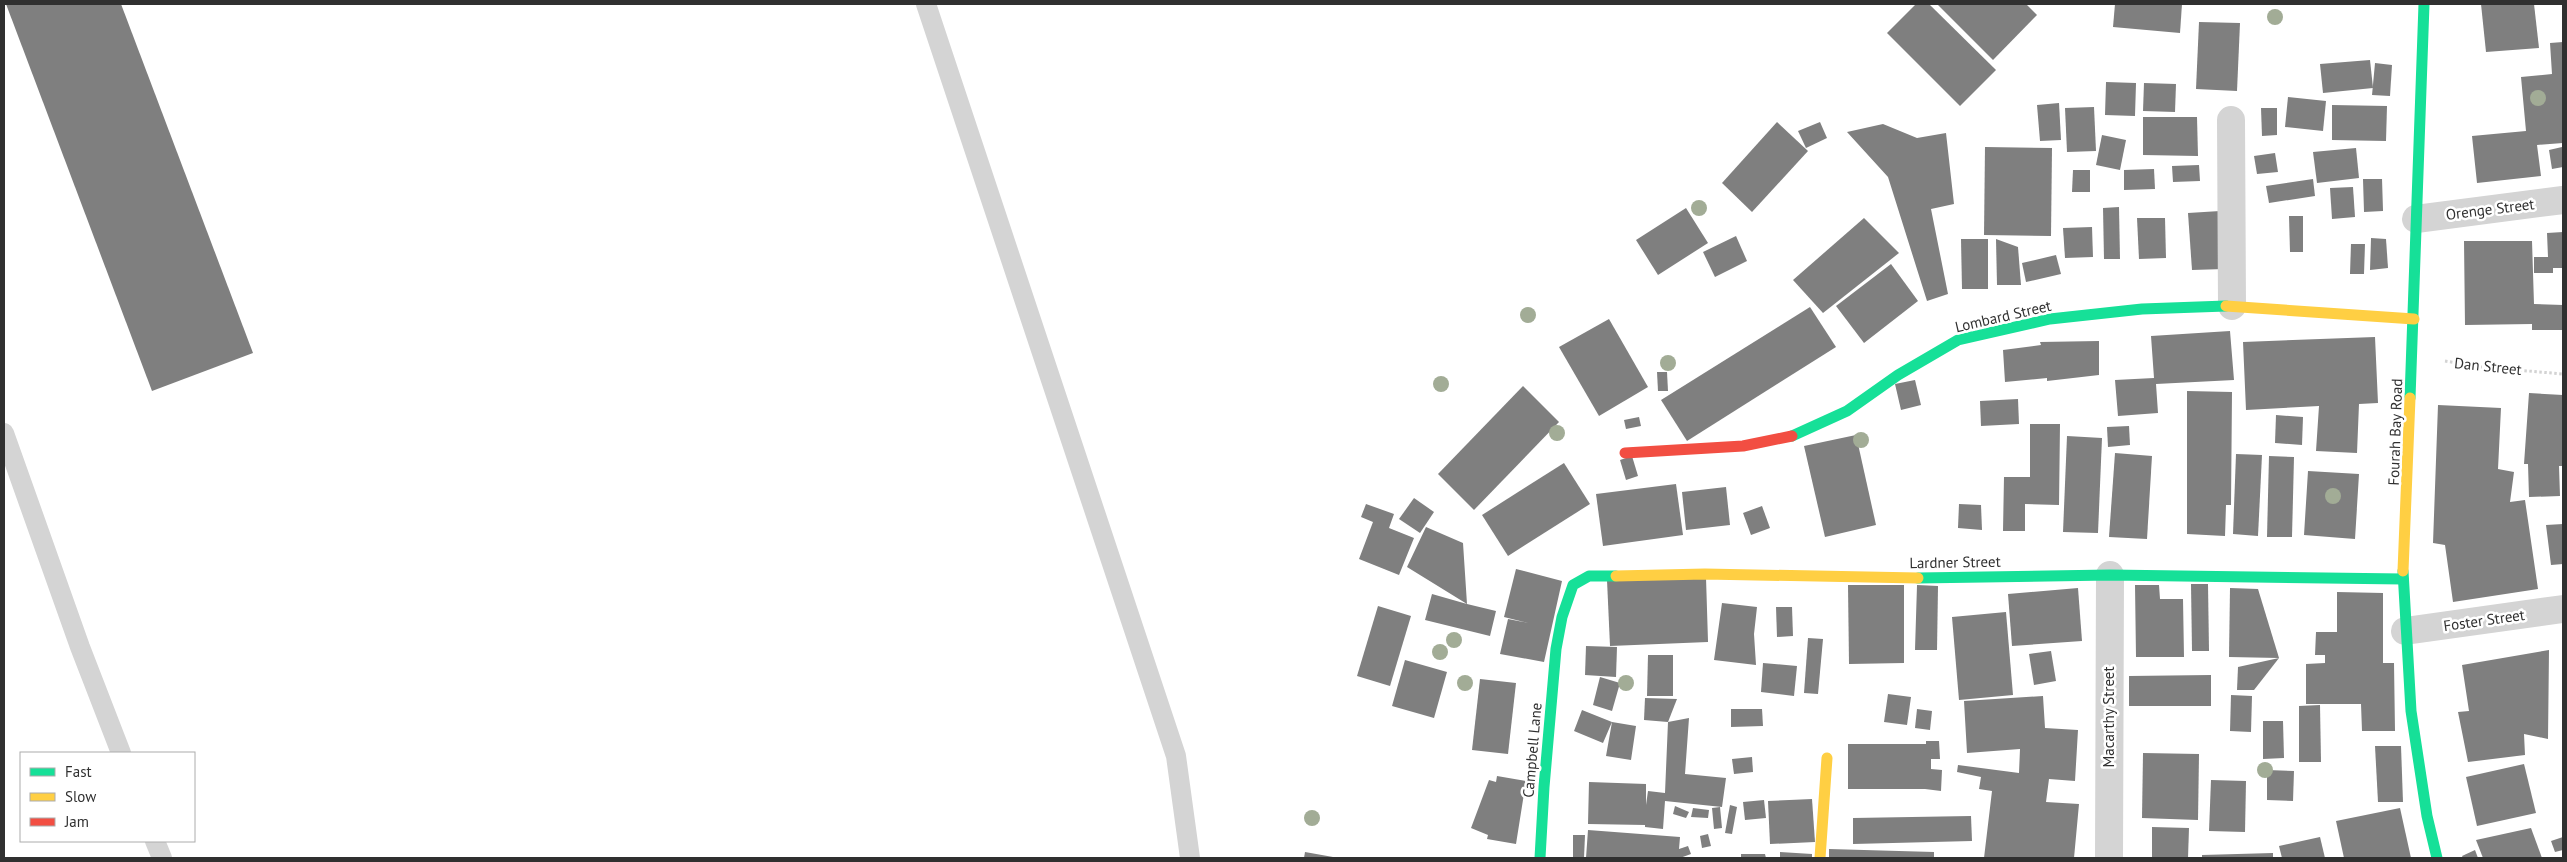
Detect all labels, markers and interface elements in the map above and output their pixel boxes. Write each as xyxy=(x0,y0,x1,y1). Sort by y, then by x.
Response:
street label: Orenge Street xyxy=(2445,194,2535,224)
street label: Lombard Street xyxy=(1953,296,2053,336)
street label: Dan Street xyxy=(2453,353,2523,379)
street label: Fourah Bay Road xyxy=(2384,378,2406,486)
street label: Lardner Street xyxy=(1909,552,2001,572)
street label: Foster Street xyxy=(2442,605,2526,635)
street label: Macarthy Street xyxy=(2099,666,2118,768)
street label: Campbell Lane xyxy=(1518,702,1546,798)
legend xyxy=(20,752,195,842)
text: Fast xyxy=(65,762,92,781)
text: Slow xyxy=(65,787,96,806)
text: Jam xyxy=(64,812,89,831)

